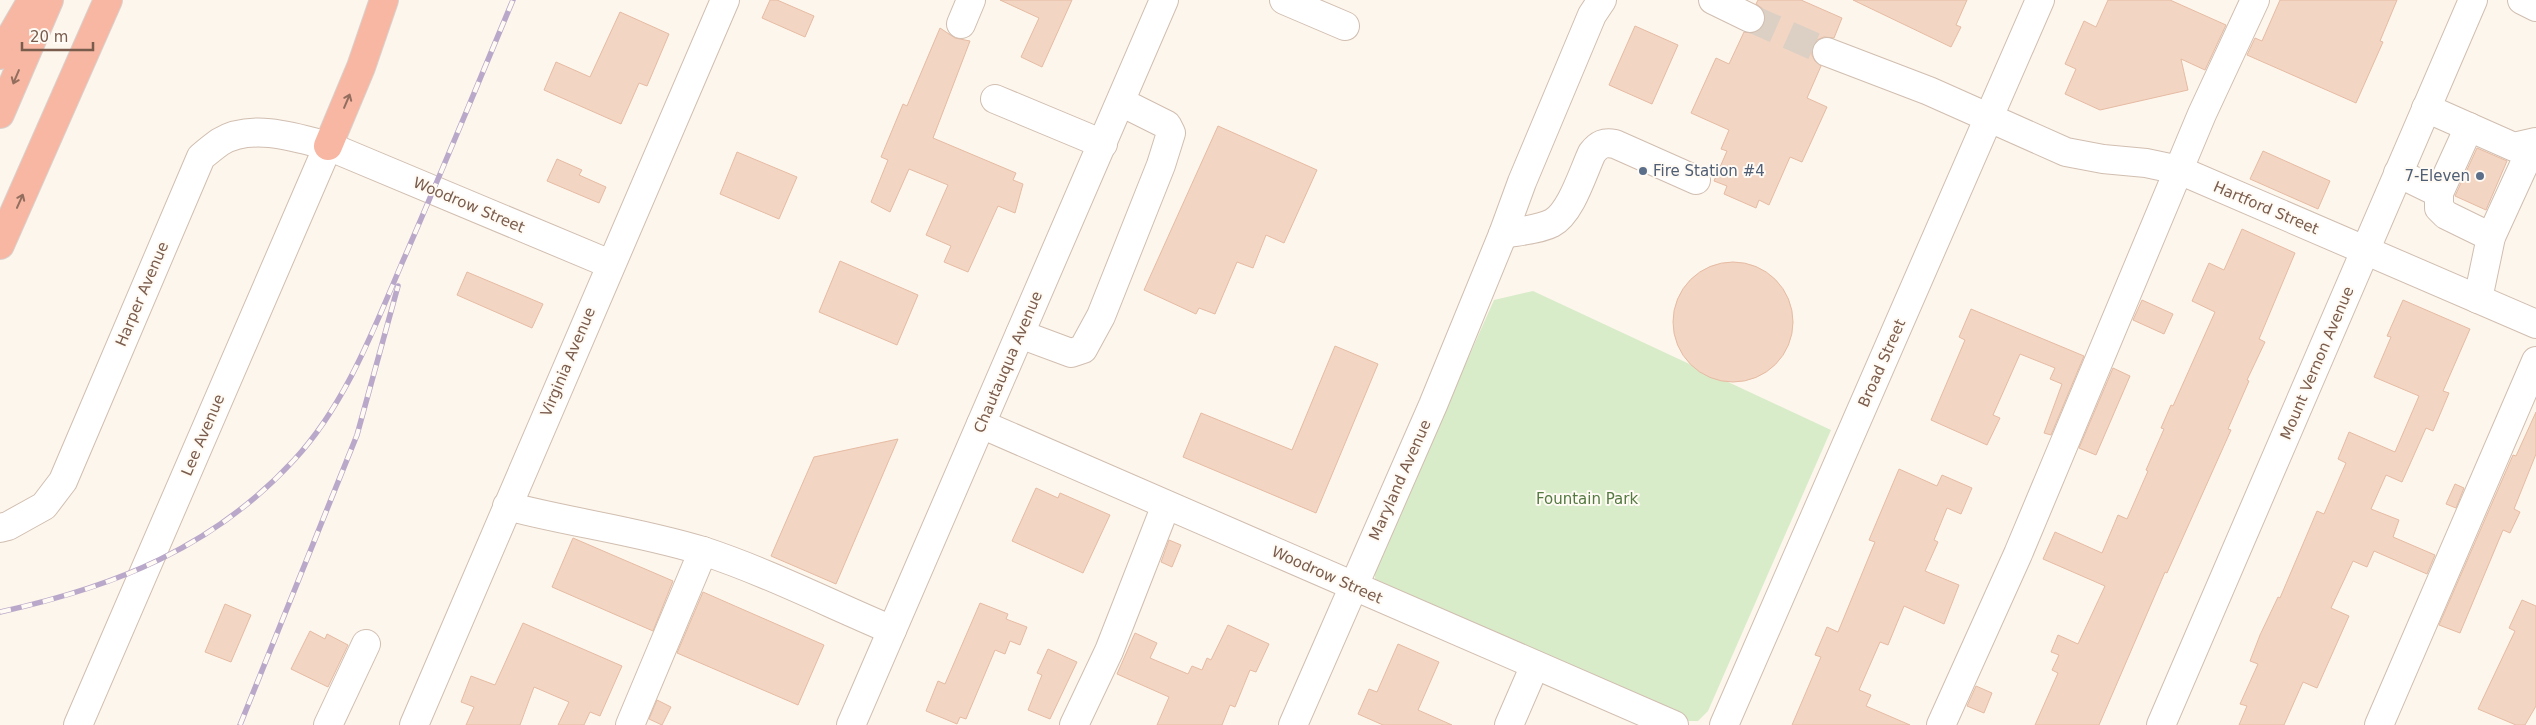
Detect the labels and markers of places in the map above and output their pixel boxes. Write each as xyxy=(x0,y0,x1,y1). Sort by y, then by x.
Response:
place label: Fire Station #4 xyxy=(1653,162,1765,180)
marker: Fire Station #4 xyxy=(1637,165,1649,177)
place label: 7-Eleven xyxy=(2405,167,2470,185)
marker: 7-Eleven xyxy=(2474,170,2486,182)

